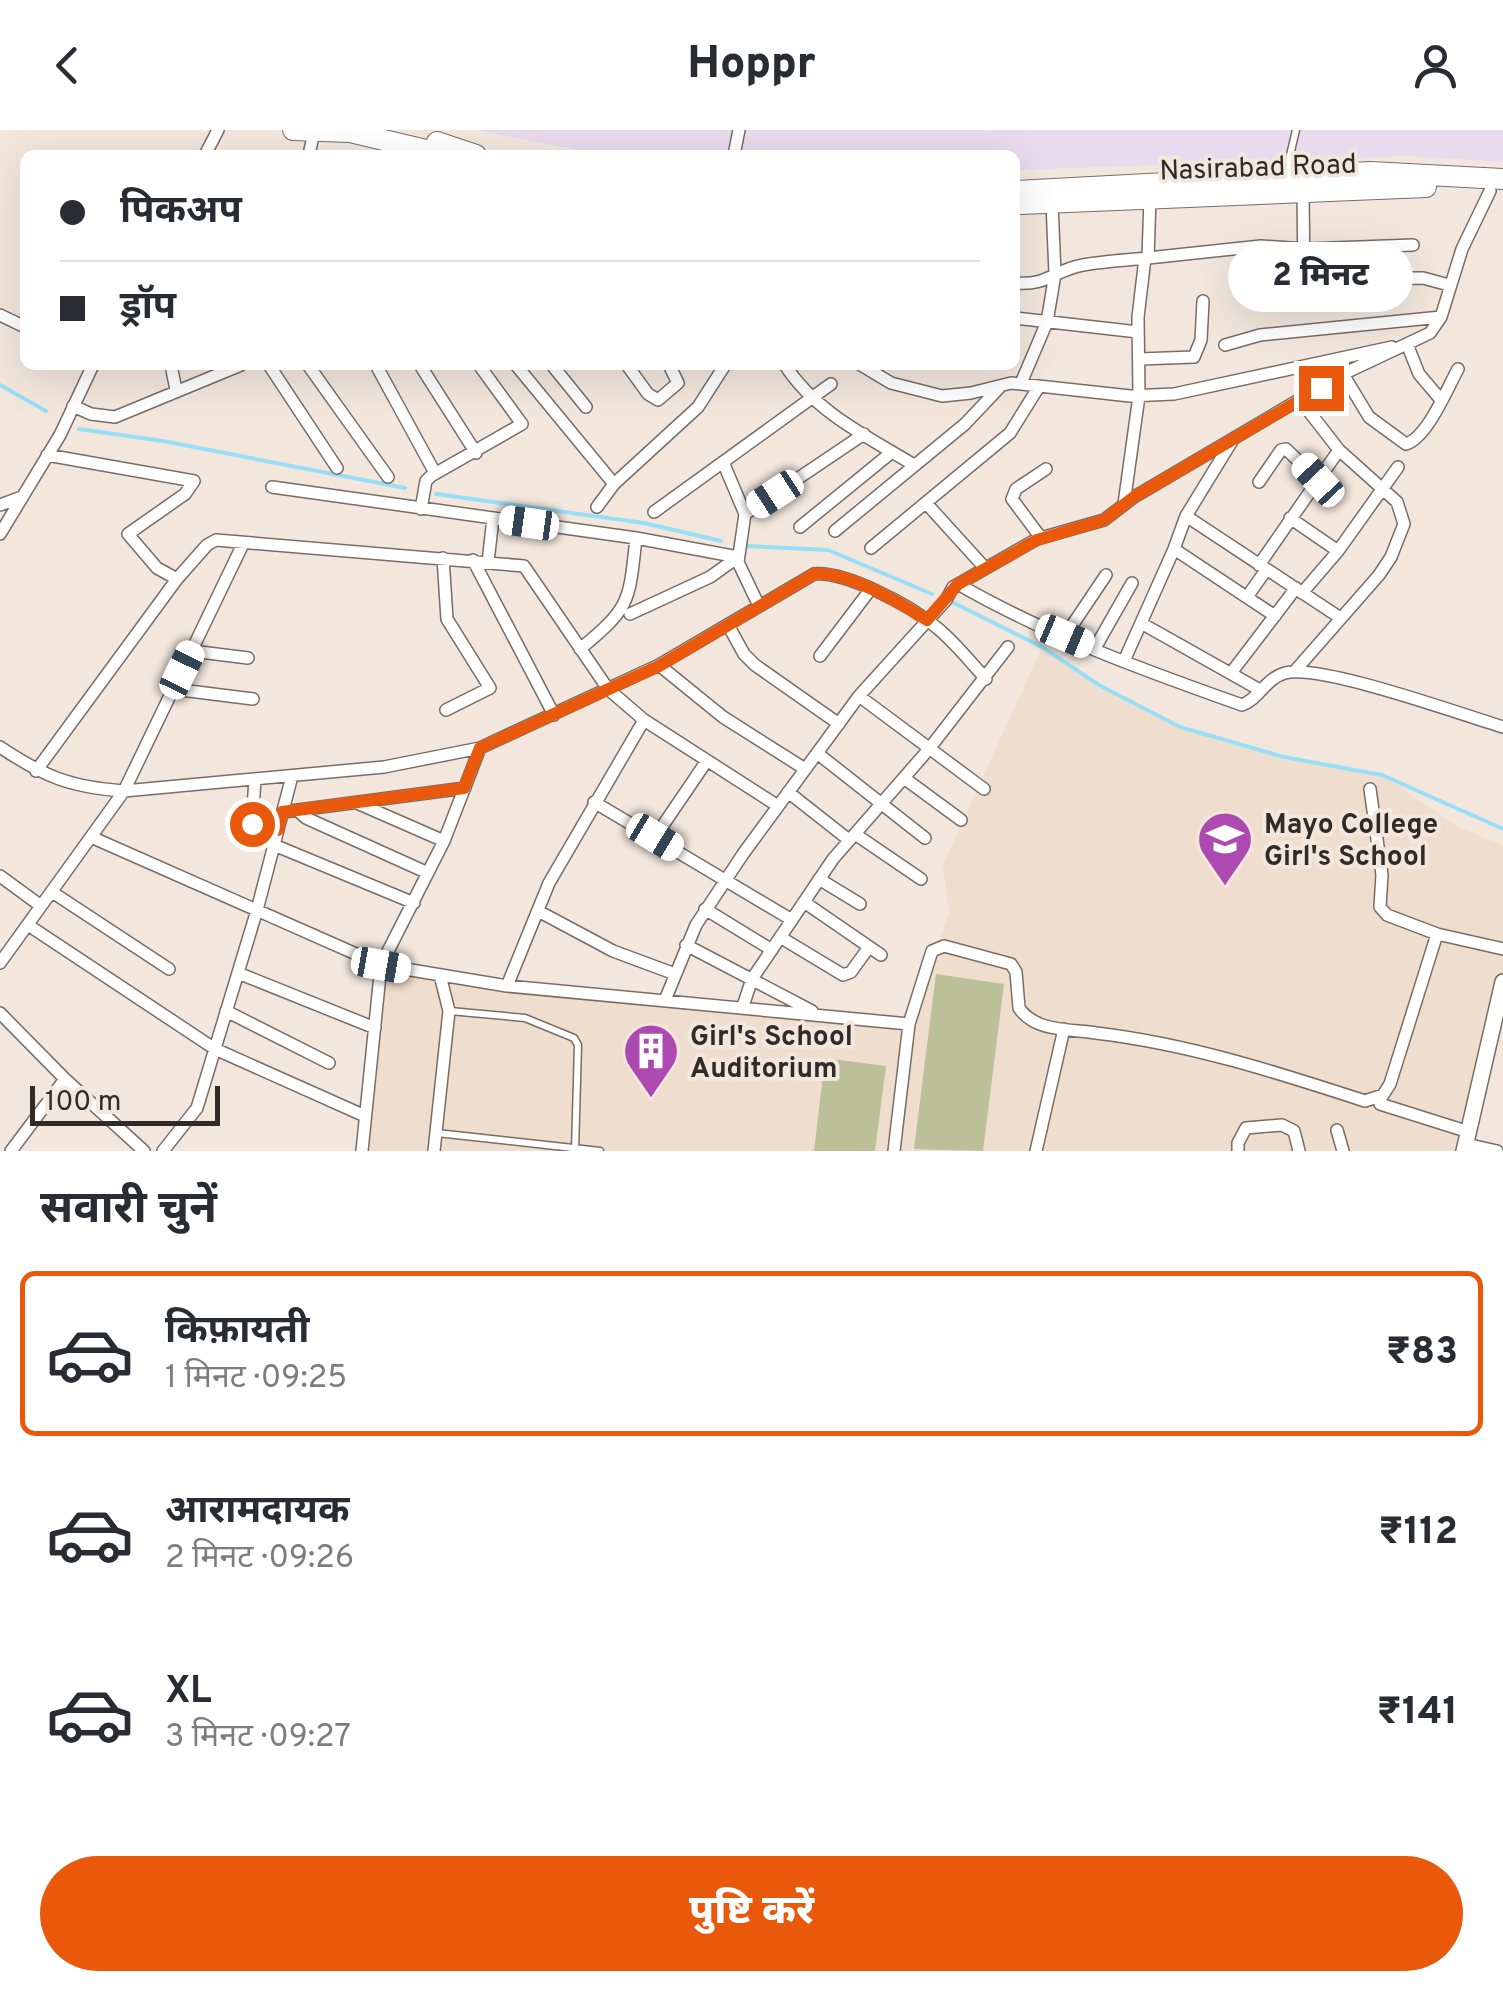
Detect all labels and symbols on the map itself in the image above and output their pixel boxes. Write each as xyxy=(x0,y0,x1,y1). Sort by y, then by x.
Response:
street label: Nasirabad Road xyxy=(1159,148,1357,190)
callout: 2 मिनट xyxy=(1228,243,1414,313)
route end xyxy=(1299,366,1344,411)
car xyxy=(1287,448,1349,512)
car xyxy=(742,465,808,523)
car xyxy=(497,504,561,542)
car xyxy=(1032,610,1098,662)
car xyxy=(155,636,209,704)
route start xyxy=(230,802,275,847)
place label: Mayo College Girl's School xyxy=(1264,808,1438,876)
car xyxy=(622,809,688,865)
school or university icon: Mayo College Girl's School xyxy=(1195,809,1255,888)
car xyxy=(349,945,413,985)
place label: Girl's School Auditorium xyxy=(690,1020,853,1088)
building icon: Girl's School Auditorium xyxy=(621,1021,681,1100)
scale bar xyxy=(30,1081,220,1126)

